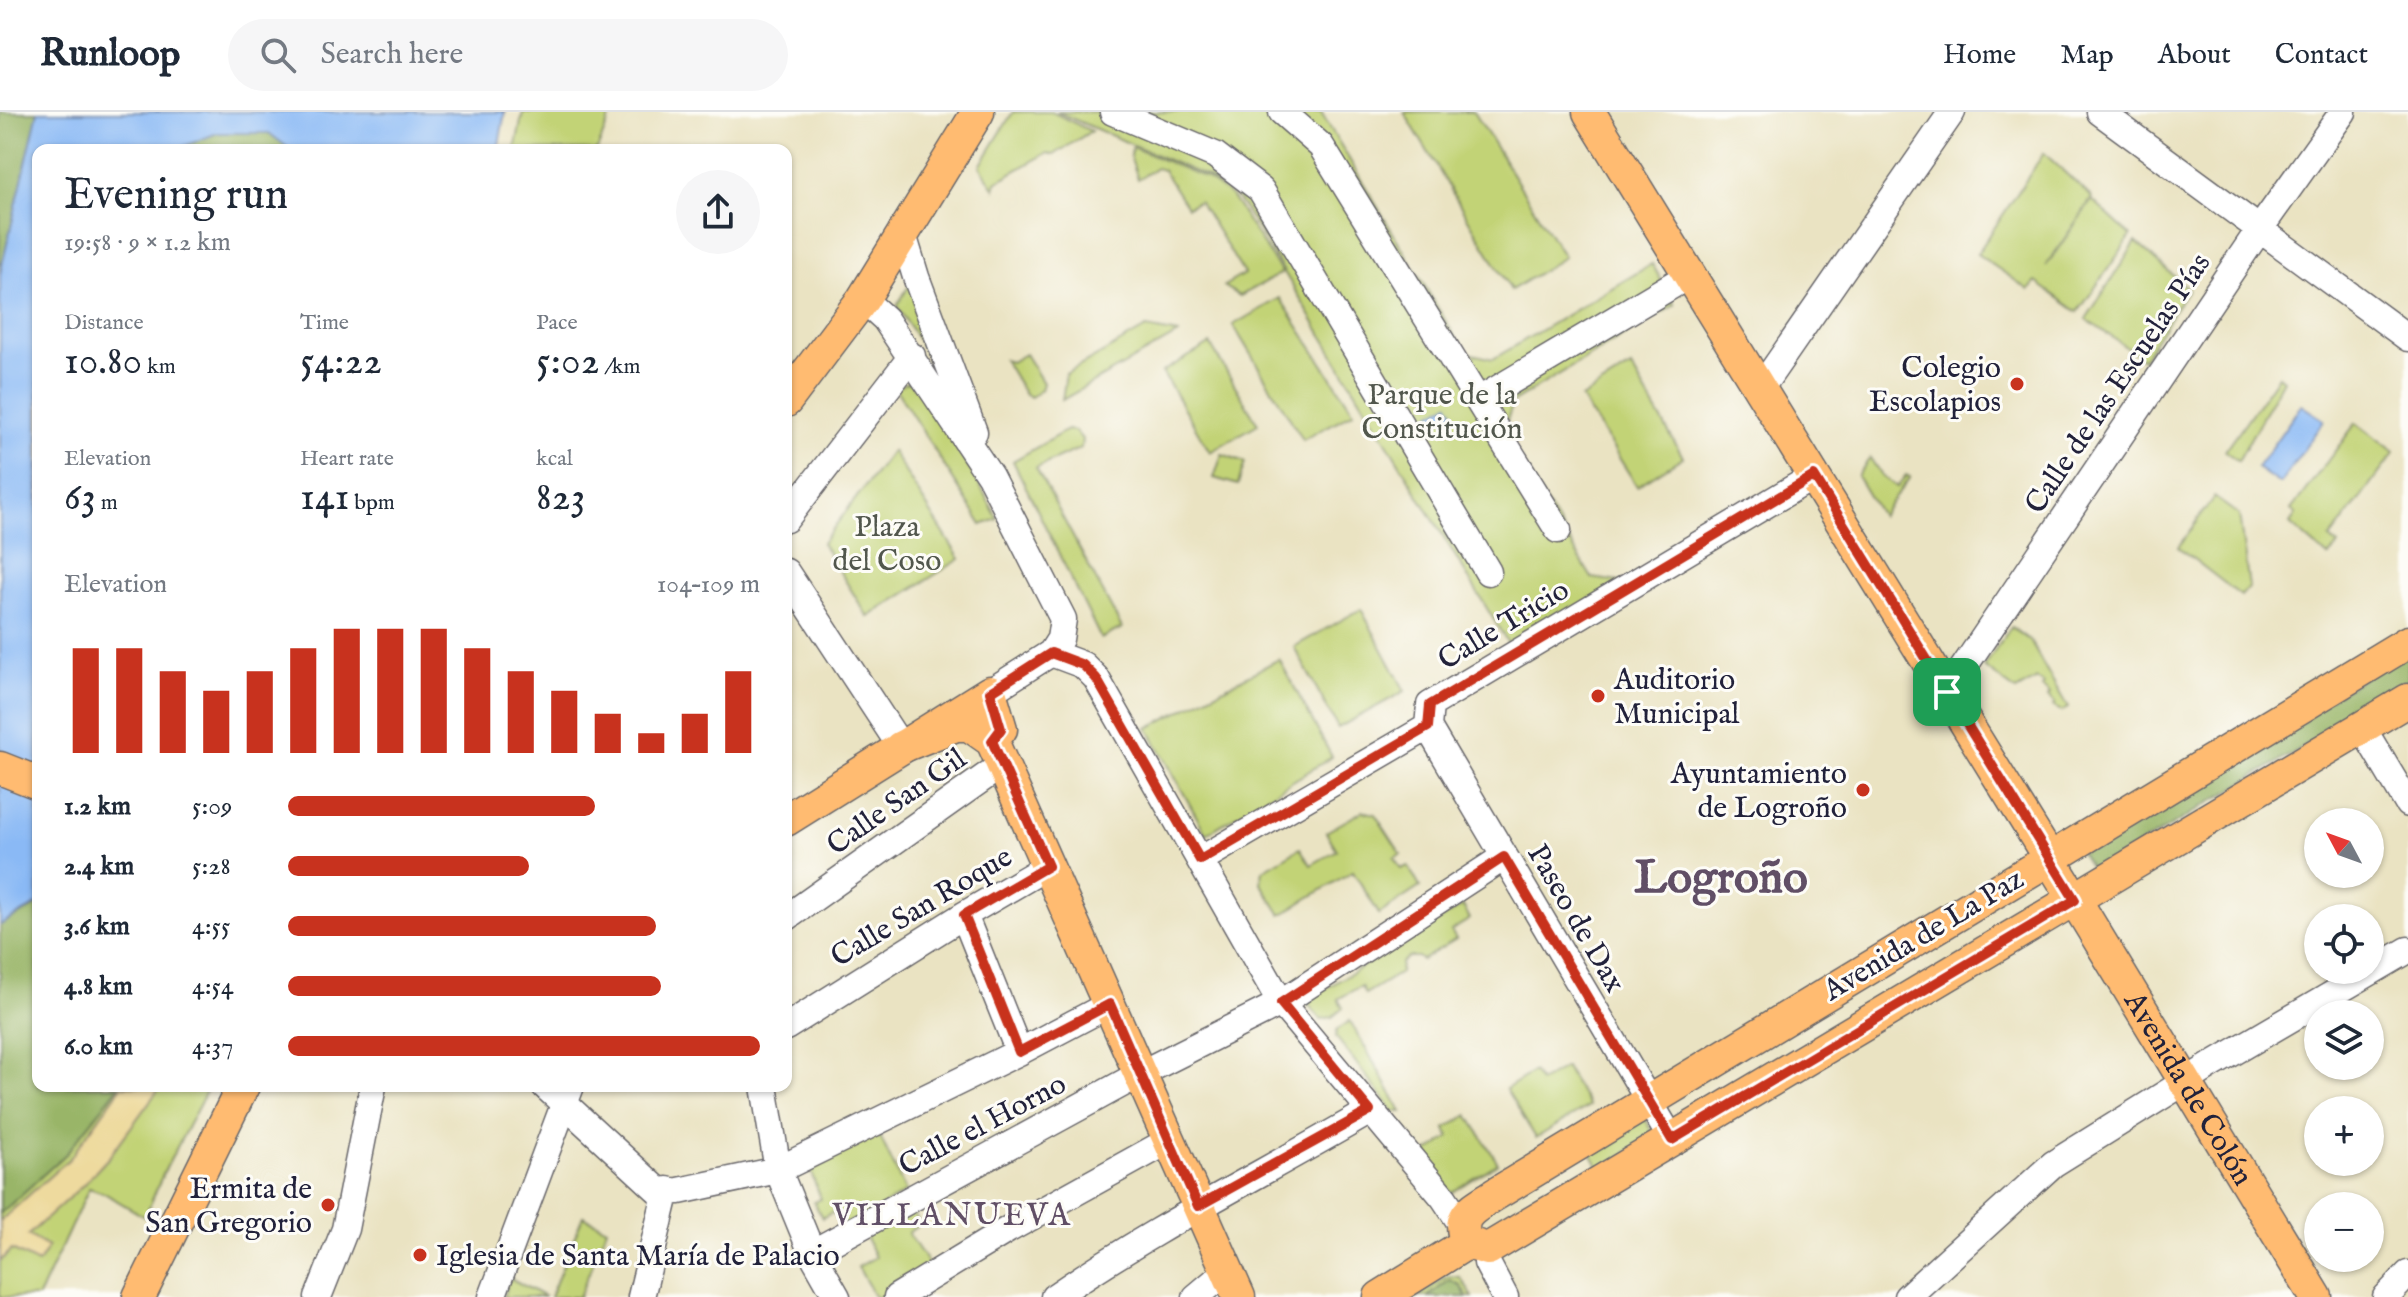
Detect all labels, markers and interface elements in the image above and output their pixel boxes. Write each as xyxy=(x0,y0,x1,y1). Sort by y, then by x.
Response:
search box xyxy=(228,19,788,91)
text: Runloop xyxy=(40,31,180,79)
icon: search xyxy=(256,33,300,77)
text: Search here xyxy=(320,36,463,74)
text: Home xyxy=(1943,38,2016,73)
text: Map xyxy=(2060,38,2114,73)
text: About xyxy=(2158,38,2231,73)
text: Contact xyxy=(2275,38,2368,73)
text: Evening run xyxy=(64,168,288,224)
button: share xyxy=(676,170,760,254)
text: 19:58 · 9 × 1.2 km xyxy=(64,226,231,259)
street label: Calle de las Escuelas Pías xyxy=(2017,247,2220,522)
text: Distance xyxy=(64,309,144,337)
text: Time xyxy=(300,309,349,337)
text: Pace xyxy=(536,309,578,337)
text: 10.80 xyxy=(64,337,142,388)
text: 54:22 xyxy=(300,337,382,388)
text: 5:02 xyxy=(536,337,599,388)
place label: Colegio Escolapios xyxy=(1869,350,2001,422)
text: km xyxy=(142,353,176,381)
text: /km xyxy=(599,353,641,381)
marker: Colegio Escolapios xyxy=(2008,375,2026,393)
park label: Parque de la Constitución xyxy=(1362,377,1522,449)
text: Elevation xyxy=(64,445,151,473)
text: Heart rate xyxy=(300,445,394,473)
text: kcal xyxy=(536,445,573,473)
text: 63 xyxy=(64,473,96,524)
text: 141 xyxy=(300,473,349,524)
text: 823 xyxy=(536,473,585,524)
text: m xyxy=(96,489,118,517)
text: bpm xyxy=(349,489,395,517)
park label: Plaza del Coso xyxy=(833,509,941,581)
text: Elevation xyxy=(64,568,167,601)
text: 104–109 m xyxy=(657,568,760,601)
street label: Calle Tricio xyxy=(1431,572,1577,680)
pin xyxy=(1913,658,1981,726)
place label: Auditorio Municipal xyxy=(1613,662,1740,734)
icon: arrive xyxy=(1925,670,1969,714)
marker: Auditorio Municipal xyxy=(1589,687,1607,705)
street label: Calle San Gil xyxy=(820,740,975,865)
place label: Ayuntamiento de Logroño xyxy=(1670,756,1847,828)
marker: Ayuntamiento de Logroño xyxy=(1854,781,1872,799)
text: 1.2 km xyxy=(64,790,131,823)
text: 5:09 xyxy=(192,790,232,823)
north arrow xyxy=(2304,808,2384,888)
map controls xyxy=(2304,808,2384,1272)
street label: Paseo de Dax xyxy=(1518,838,1633,1000)
street label: Calle San Roque xyxy=(824,839,1020,977)
text: 2.4 km xyxy=(64,850,134,883)
text: 5:28 xyxy=(192,850,231,883)
district label: Logroño xyxy=(1634,850,1808,909)
street label: Avenida de La Paz xyxy=(1816,861,2031,1011)
button: locate xyxy=(2304,904,2384,984)
text: 3.6 km xyxy=(64,910,130,943)
text: 4:55 xyxy=(192,910,230,943)
text: 4.8 km xyxy=(64,970,133,1003)
text: 4:54 xyxy=(192,970,234,1003)
street label: Avenida de Colón xyxy=(2114,985,2261,1193)
button: layers xyxy=(2304,1000,2384,1080)
text: 6.0 km xyxy=(64,1030,133,1063)
text: 4:37 xyxy=(192,1030,233,1063)
street label: Calle el Horno xyxy=(893,1066,1073,1186)
button: + xyxy=(2304,1096,2384,1176)
place label: Ermita de San Gregorio xyxy=(145,1171,312,1243)
button: − xyxy=(2304,1192,2384,1272)
marker: Ermita de San Gregorio xyxy=(319,1196,337,1214)
district label: VILLANUEVA xyxy=(831,1196,1072,1237)
place label: Iglesia de Santa María de Palacio xyxy=(436,1238,840,1276)
marker: Iglesia de Santa María de Palacio xyxy=(411,1246,429,1264)

